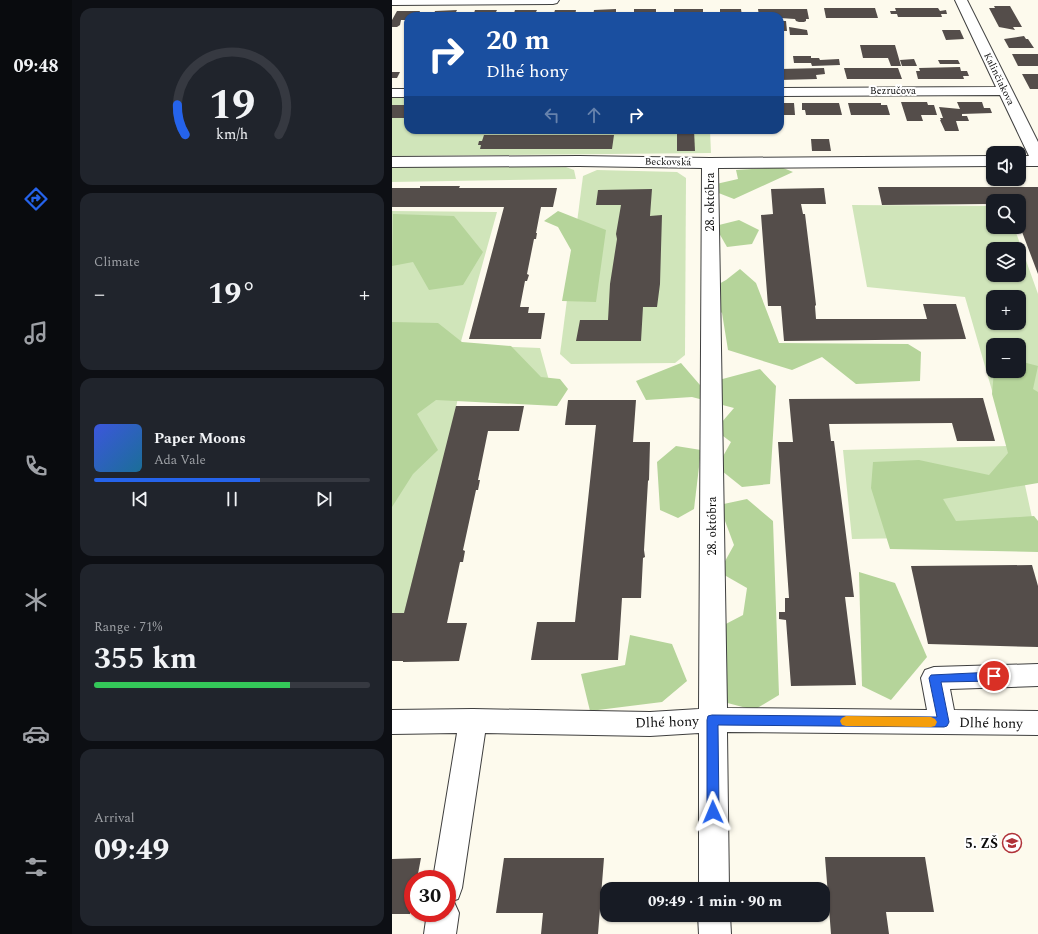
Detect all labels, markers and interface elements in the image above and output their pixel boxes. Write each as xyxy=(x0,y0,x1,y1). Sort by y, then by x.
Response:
text: 20 m xyxy=(486,19,550,62)
icon: right xyxy=(420,28,472,80)
street label: Kalinčiakova xyxy=(979,50,1019,108)
text: 09:48 xyxy=(13,53,59,80)
text: Dlhé hony xyxy=(486,58,568,85)
text: 19 xyxy=(209,73,255,136)
street label: Bezručova xyxy=(870,83,916,99)
icon: left xyxy=(541,104,563,126)
icon: ahead xyxy=(583,104,605,126)
icon: right xyxy=(625,104,647,126)
text: km/h xyxy=(216,123,248,145)
map controls xyxy=(986,146,1026,378)
button: sound xyxy=(986,146,1026,186)
street label: Beckovská xyxy=(645,154,692,170)
street label: 28. októbra xyxy=(701,172,720,232)
icon: directions xyxy=(22,185,50,213)
button: search xyxy=(986,194,1026,234)
button: layers xyxy=(986,242,1026,282)
text: Climate xyxy=(94,252,140,272)
text: 19° xyxy=(208,271,256,317)
text: − xyxy=(94,278,105,311)
text: + xyxy=(359,278,370,311)
button: + xyxy=(986,290,1026,330)
icon: music xyxy=(22,319,50,347)
button: − xyxy=(986,338,1026,378)
text: Paper Moons xyxy=(154,427,246,450)
text: Ada Vale xyxy=(154,450,206,470)
icon: phone xyxy=(22,452,50,480)
icon: previous xyxy=(129,488,151,510)
icon: pause xyxy=(221,488,243,510)
icon: next xyxy=(313,488,335,510)
street label: 28. októbra xyxy=(703,496,722,556)
icon: climate xyxy=(22,586,50,614)
text: Range · 71% xyxy=(94,617,162,637)
text: 355 km xyxy=(94,636,197,682)
pin xyxy=(977,659,1011,693)
icon: arrive xyxy=(983,665,1005,687)
street label: Dlhé hony xyxy=(635,710,701,734)
street label: Dlhé hony xyxy=(959,712,1024,734)
icon: car xyxy=(22,720,50,748)
position arrow xyxy=(692,791,734,833)
text: Arrival xyxy=(94,808,135,828)
text: 09:49 xyxy=(94,827,169,873)
school or university icon: 5. ZŠ xyxy=(1001,832,1023,854)
place label: 5. ZŠ xyxy=(965,833,998,854)
icon: filters xyxy=(22,853,50,881)
speed limit sign: 30 xyxy=(404,870,456,922)
text: 09:49 · 1 min · 90 m xyxy=(648,890,782,913)

